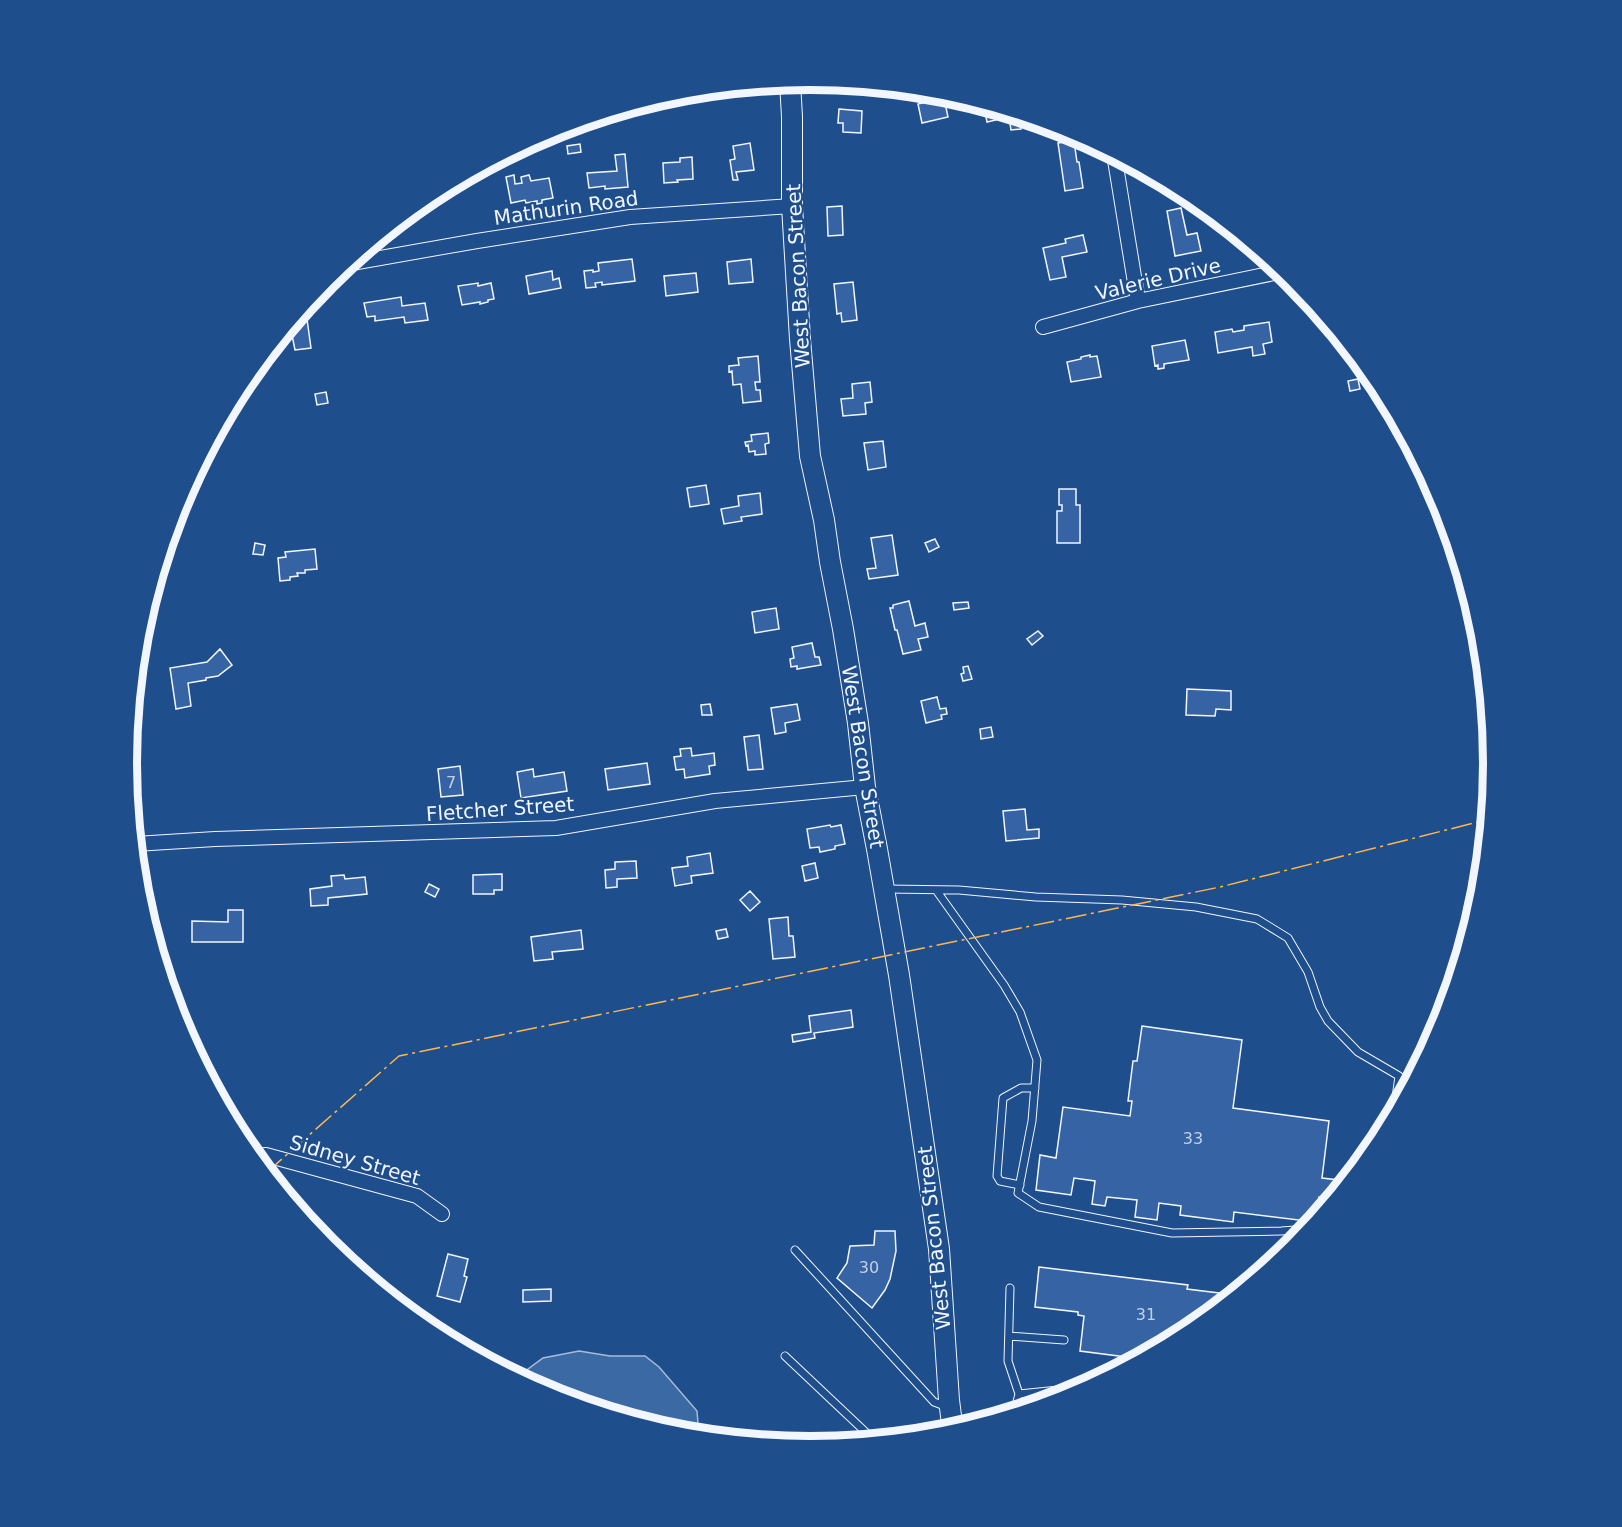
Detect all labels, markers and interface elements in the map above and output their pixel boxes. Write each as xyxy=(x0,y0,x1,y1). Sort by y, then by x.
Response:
street label: West Bacon Street xyxy=(781,183,815,369)
street label: Mathurin Road xyxy=(492,186,640,230)
street label: Valerie Drive xyxy=(1093,253,1223,305)
street label: West Bacon Street xyxy=(837,664,889,850)
house number: 7 xyxy=(446,773,456,792)
street label: Fletcher Street xyxy=(425,792,575,826)
house number: 33 xyxy=(1183,1129,1203,1148)
street label: Sidney Street xyxy=(287,1130,423,1190)
street label: West Bacon Street xyxy=(912,1145,956,1331)
house number: 30 xyxy=(859,1258,879,1277)
house number: 31 xyxy=(1136,1305,1156,1324)

